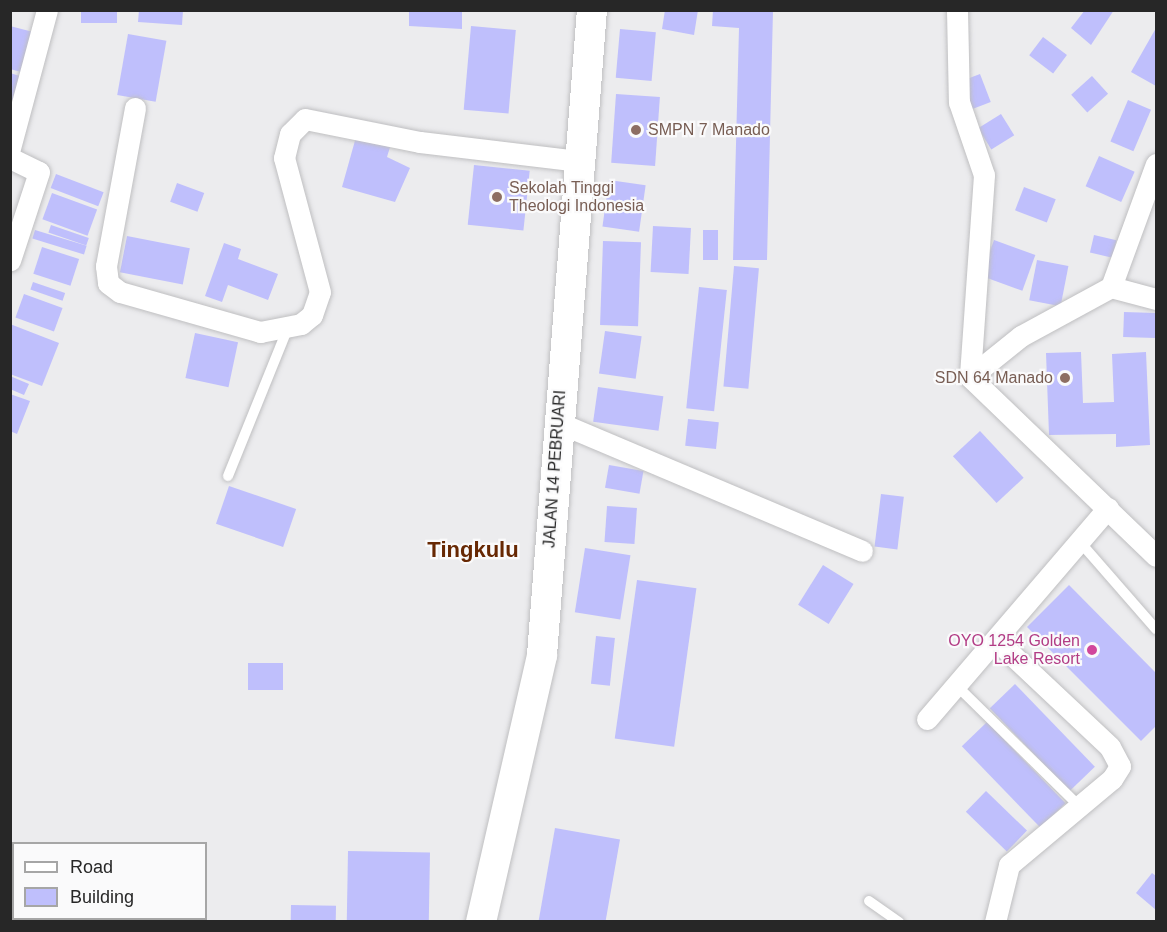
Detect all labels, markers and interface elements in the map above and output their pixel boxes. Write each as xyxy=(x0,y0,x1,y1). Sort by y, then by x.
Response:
place label: SMPN 7 Manado xyxy=(648,120,770,140)
marker: SMPN 7 Manado xyxy=(629,123,643,137)
place label: Sekolah Tinggi Theologi Indonesia xyxy=(509,178,644,216)
marker: Sekolah Tinggi Theologi Indonesia xyxy=(490,190,504,204)
place label: SDN 64 Manado xyxy=(935,368,1053,388)
marker: SDN 64 Manado xyxy=(1058,371,1072,385)
street label: JALAN 14 PEBRUARI xyxy=(540,389,570,549)
district label: Tingkulu xyxy=(427,537,519,563)
place label: OYO 1254 Golden Lake Resort xyxy=(948,631,1080,669)
marker: OYO 1254 Golden Lake Resort xyxy=(1085,643,1099,657)
legend xyxy=(12,842,207,920)
text: Road xyxy=(70,857,113,877)
text: Building xyxy=(70,887,134,907)

